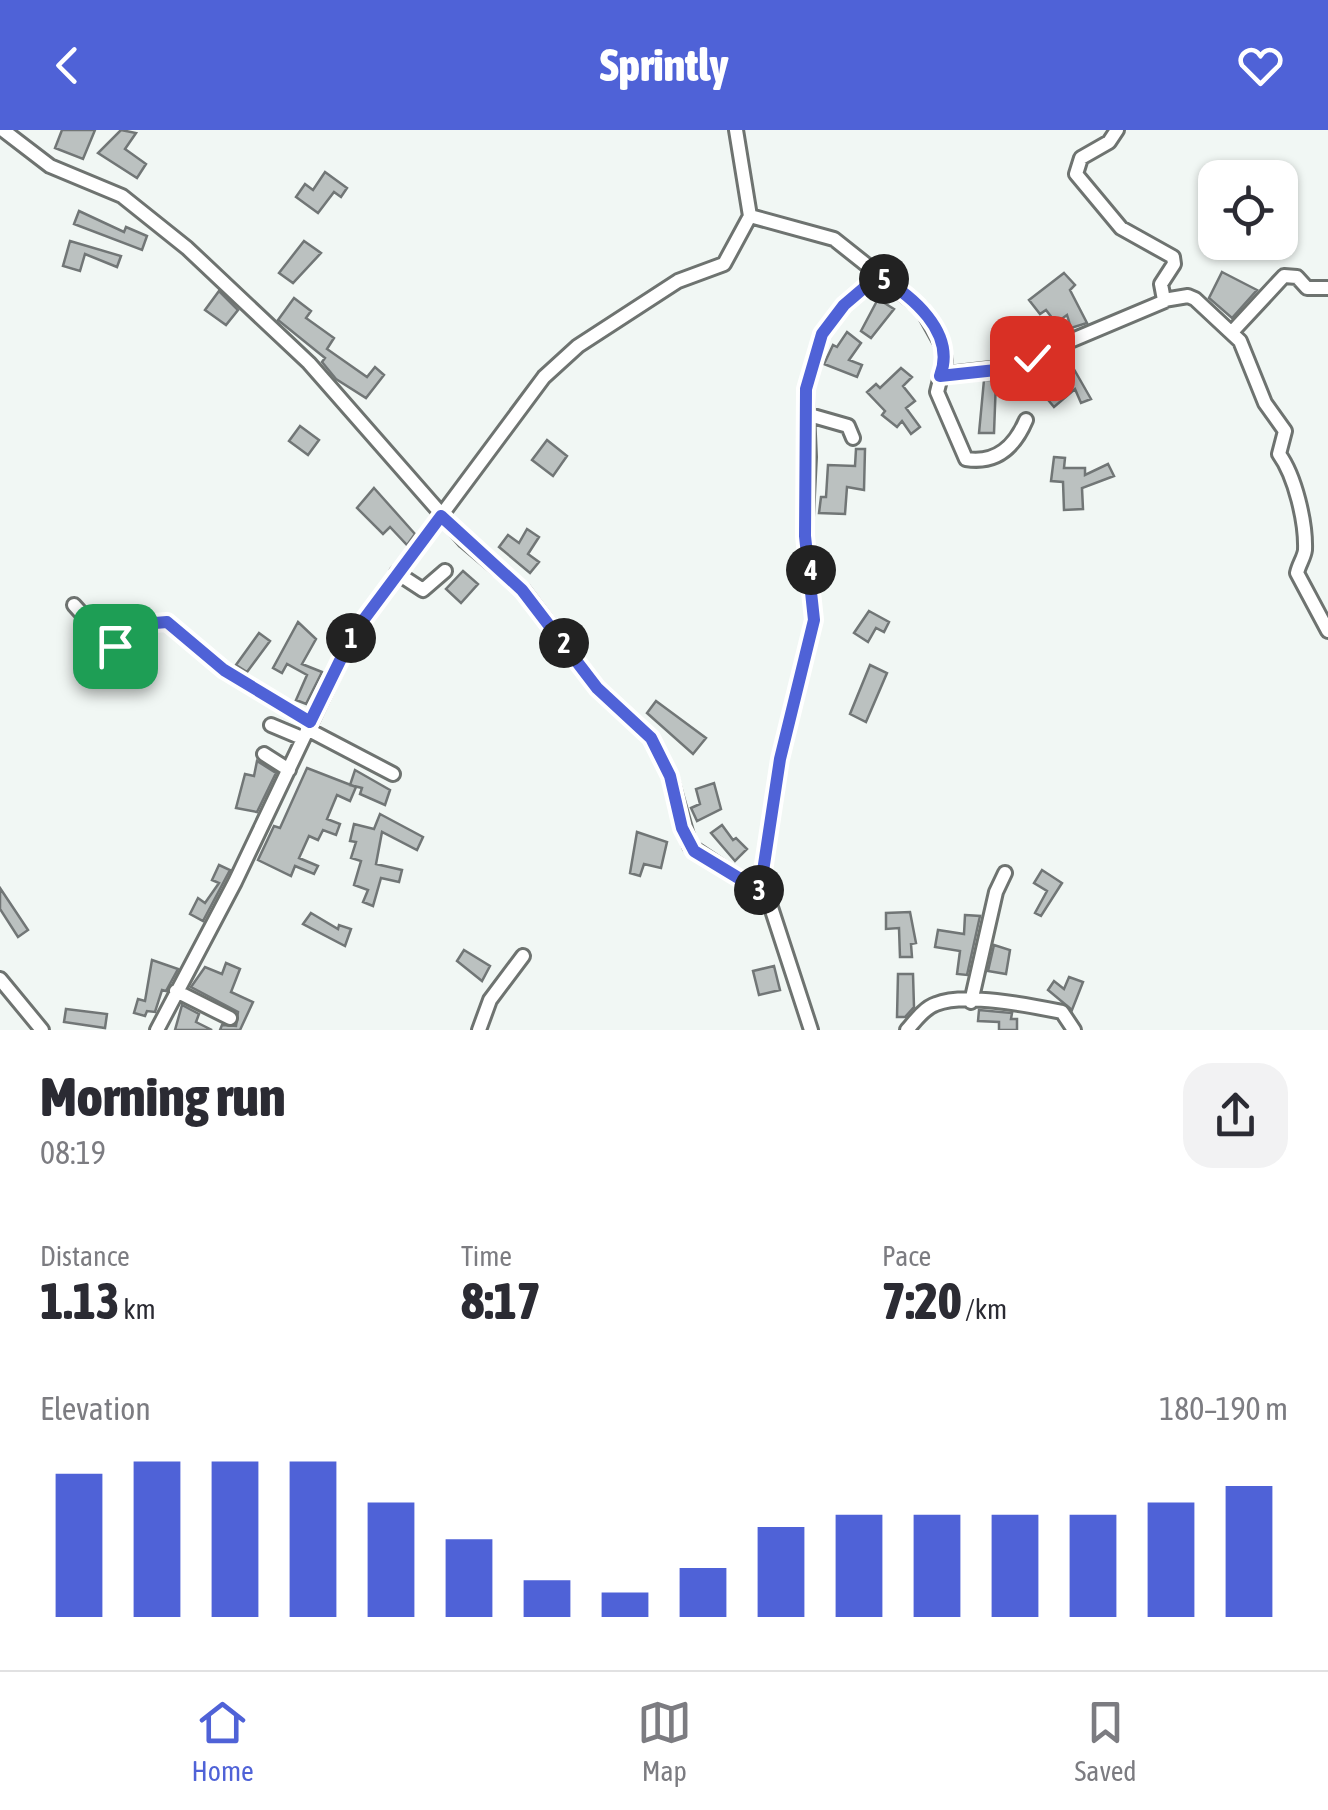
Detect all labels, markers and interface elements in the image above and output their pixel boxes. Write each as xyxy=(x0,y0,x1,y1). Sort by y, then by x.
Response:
icon: back xyxy=(40,38,95,93)
icon: heart xyxy=(1233,38,1288,93)
text: Sprintly xyxy=(600,39,728,91)
map controls xyxy=(1198,160,1298,260)
button: locate xyxy=(1198,160,1298,260)
pin: 5 xyxy=(859,254,909,304)
text: 5 xyxy=(877,263,891,295)
pin xyxy=(990,316,1075,401)
icon: check xyxy=(1005,331,1060,386)
pin: 4 xyxy=(786,545,836,595)
text: 4 xyxy=(804,554,818,586)
pin xyxy=(73,604,158,689)
pin: 1 xyxy=(326,613,376,663)
pin: 2 xyxy=(539,618,589,668)
icon: arrive xyxy=(88,619,143,674)
text: 1 xyxy=(344,622,358,654)
text: 2 xyxy=(557,627,571,659)
pin: 3 xyxy=(734,865,784,915)
text: 3 xyxy=(752,874,766,906)
button: share xyxy=(1183,1063,1288,1168)
text: Morning run xyxy=(40,1065,286,1128)
text: 08:19 xyxy=(40,1134,106,1171)
text: Distance xyxy=(40,1240,130,1272)
text: Time xyxy=(461,1240,512,1272)
text: Pace xyxy=(882,1240,931,1272)
text: 1.13 xyxy=(40,1272,119,1330)
text: 8:17 xyxy=(461,1272,540,1330)
text: 7:20 xyxy=(882,1272,961,1330)
text: km xyxy=(119,1293,156,1325)
text: /km xyxy=(961,1293,1007,1325)
text: Elevation xyxy=(40,1390,151,1427)
text: 180–190 m xyxy=(1159,1390,1288,1427)
tab: Home xyxy=(191,1695,254,1787)
tab: Map xyxy=(637,1695,692,1787)
tab: Saved xyxy=(1075,1695,1137,1787)

